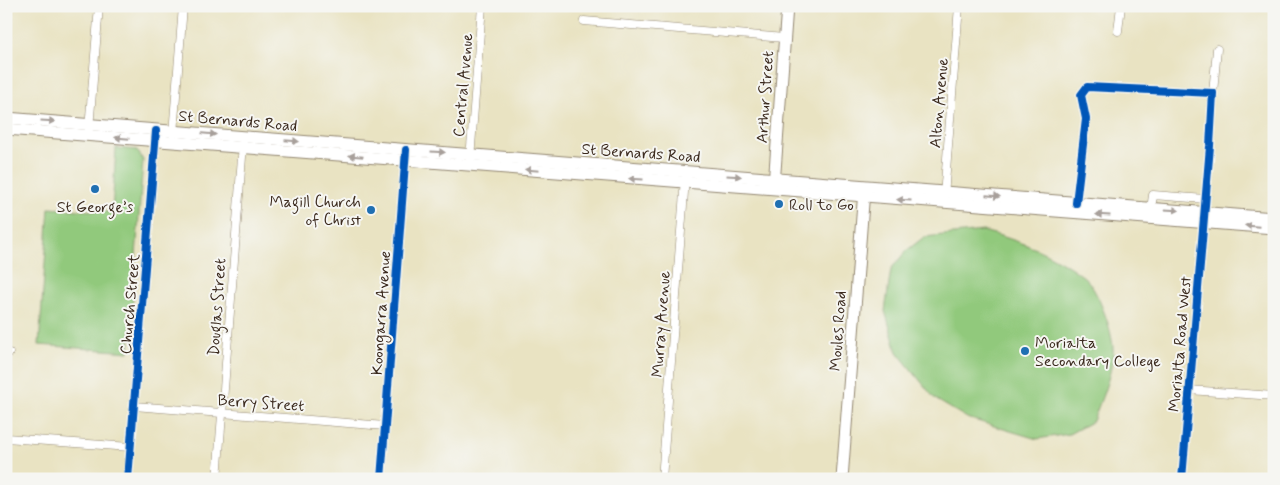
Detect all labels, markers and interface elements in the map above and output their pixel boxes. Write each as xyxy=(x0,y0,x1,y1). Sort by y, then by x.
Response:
street label: Central Avenue xyxy=(448,32,479,138)
street label: Arthur Street xyxy=(752,50,779,144)
street label: Alton Avenue xyxy=(925,57,954,149)
street label: St Bernards Road xyxy=(178,106,298,137)
one-way arrow xyxy=(40,117,56,125)
one-way arrow xyxy=(201,130,217,138)
one-way arrow xyxy=(114,134,130,142)
one-way arrow xyxy=(284,137,300,145)
street label: St Bernards Road xyxy=(581,139,701,168)
one-way arrow xyxy=(430,149,446,157)
one-way arrow xyxy=(348,152,364,160)
one-way arrow xyxy=(523,166,539,174)
one-way arrow xyxy=(727,172,743,180)
one-way arrow xyxy=(628,174,644,182)
marker: St George’s xyxy=(89,183,101,195)
place label: Magill Church of Christ xyxy=(269,192,361,231)
one-way arrow xyxy=(985,193,1001,201)
place label: Roll to Go xyxy=(789,195,854,216)
one-way arrow xyxy=(895,195,911,203)
place label: St George’s xyxy=(57,197,133,219)
marker: Roll to Go xyxy=(773,198,785,210)
marker: Magill Church of Christ xyxy=(365,204,377,216)
one-way arrow xyxy=(1164,207,1180,215)
one-way arrow xyxy=(1094,210,1110,218)
one-way arrow xyxy=(1243,222,1259,230)
street label: Koongarra Avenue xyxy=(367,250,397,376)
street label: Church Street xyxy=(116,252,145,355)
street label: Douglas Street xyxy=(204,257,232,357)
street label: Murray Avenue xyxy=(647,270,676,378)
street label: Morialta Road West xyxy=(1164,275,1197,413)
street label: Moules Road xyxy=(825,290,852,372)
place label: Morialta Secondary College xyxy=(1035,333,1161,372)
marker: Morialta Secondary College xyxy=(1019,345,1031,357)
street label: Berry Street xyxy=(217,390,305,417)

